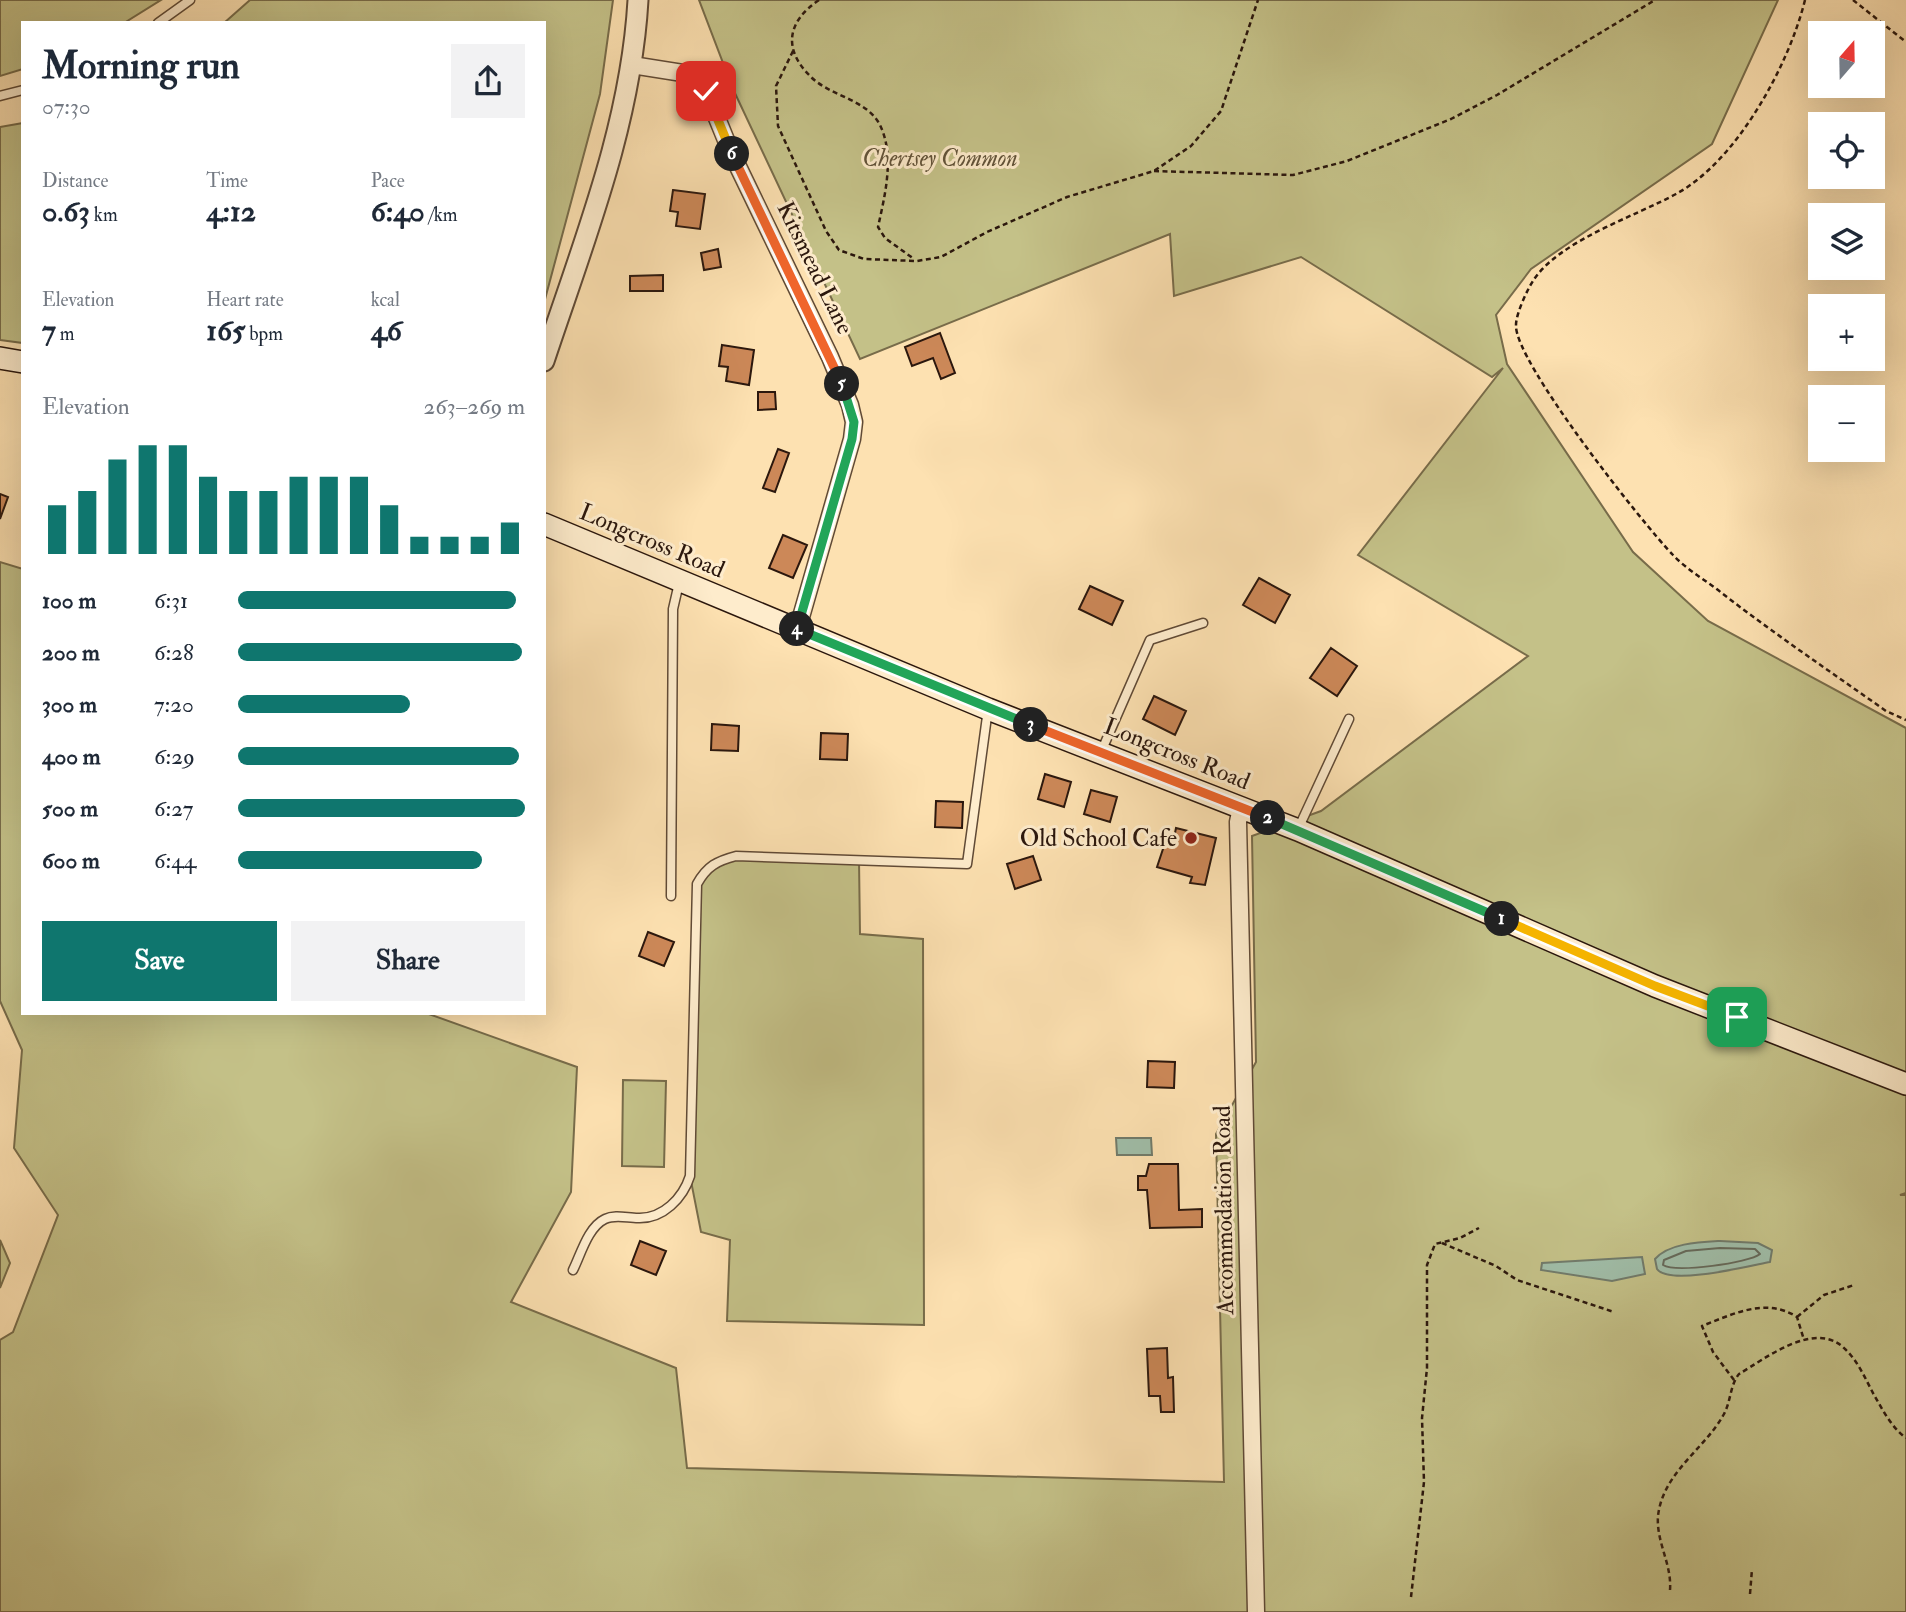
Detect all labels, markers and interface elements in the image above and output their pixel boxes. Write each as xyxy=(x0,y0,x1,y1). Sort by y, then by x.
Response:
north arrow xyxy=(1808,21,1885,98)
map controls xyxy=(1808,21,1885,462)
text: Morning run xyxy=(42,42,240,90)
button: share xyxy=(451,44,525,118)
pin xyxy=(676,61,736,121)
icon: check xyxy=(687,72,725,110)
text: 07:30 xyxy=(42,92,91,121)
button: locate xyxy=(1808,112,1885,189)
pin: 6 xyxy=(714,136,750,172)
text: 6 xyxy=(727,141,736,165)
park label: Chertsey Common xyxy=(862,143,1018,174)
text: Distance xyxy=(42,169,108,193)
text: Time xyxy=(206,169,248,193)
text: Pace xyxy=(371,169,405,193)
text: 0.63 xyxy=(42,193,90,230)
text: 4:12 xyxy=(206,193,256,230)
text: 6:40 xyxy=(371,193,425,230)
street label: Kitsmead Lane xyxy=(770,196,860,340)
text: km xyxy=(90,203,118,227)
text: /km xyxy=(425,203,457,227)
button: layers xyxy=(1808,203,1885,280)
text: Elevation xyxy=(42,288,114,312)
text: Heart rate xyxy=(206,288,284,312)
text: kcal xyxy=(371,288,400,312)
button: + xyxy=(1808,294,1885,371)
text: 7 xyxy=(42,312,56,349)
text: 165 xyxy=(206,312,245,349)
text: 46 xyxy=(371,312,402,349)
text: m xyxy=(56,322,75,346)
text: bpm xyxy=(245,322,283,346)
pin: 5 xyxy=(824,366,860,402)
text: 5 xyxy=(837,371,846,395)
button: − xyxy=(1808,385,1885,462)
text: Elevation xyxy=(42,392,130,421)
text: 263–269 m xyxy=(424,392,525,421)
street label: Longcross Road xyxy=(575,496,730,586)
text: 100 m xyxy=(42,586,96,615)
text: 6:31 xyxy=(154,586,188,615)
pin: 4 xyxy=(780,612,814,646)
text: 4 xyxy=(791,616,802,640)
text: 200 m xyxy=(42,638,100,667)
text: 6:28 xyxy=(154,638,194,667)
text: 300 m xyxy=(42,690,97,719)
text: 7:20 xyxy=(154,690,194,719)
pin: 3 xyxy=(1014,708,1048,742)
street label: Longcross Road xyxy=(1099,711,1255,797)
text: 3 xyxy=(1027,712,1034,736)
text: 400 m xyxy=(42,742,101,771)
text: 6:29 xyxy=(154,742,195,771)
text: 500 m xyxy=(42,794,98,823)
text: 6:27 xyxy=(154,794,193,823)
pin: 2 xyxy=(1250,800,1286,836)
text: 2 xyxy=(1263,805,1272,829)
place label: Old School Cafe xyxy=(1020,823,1177,854)
marker: Old School Cafe xyxy=(1183,830,1199,846)
text: 600 m xyxy=(42,846,100,875)
text: 6:44 xyxy=(154,846,196,875)
pin: 1 xyxy=(1484,902,1520,936)
text: 1 xyxy=(1498,906,1505,930)
button: Save xyxy=(42,921,277,1001)
button: Share xyxy=(291,921,525,1001)
pin xyxy=(1707,987,1767,1047)
icon: arrive xyxy=(1718,998,1756,1036)
street label: Accommodation Road xyxy=(1207,1105,1241,1316)

